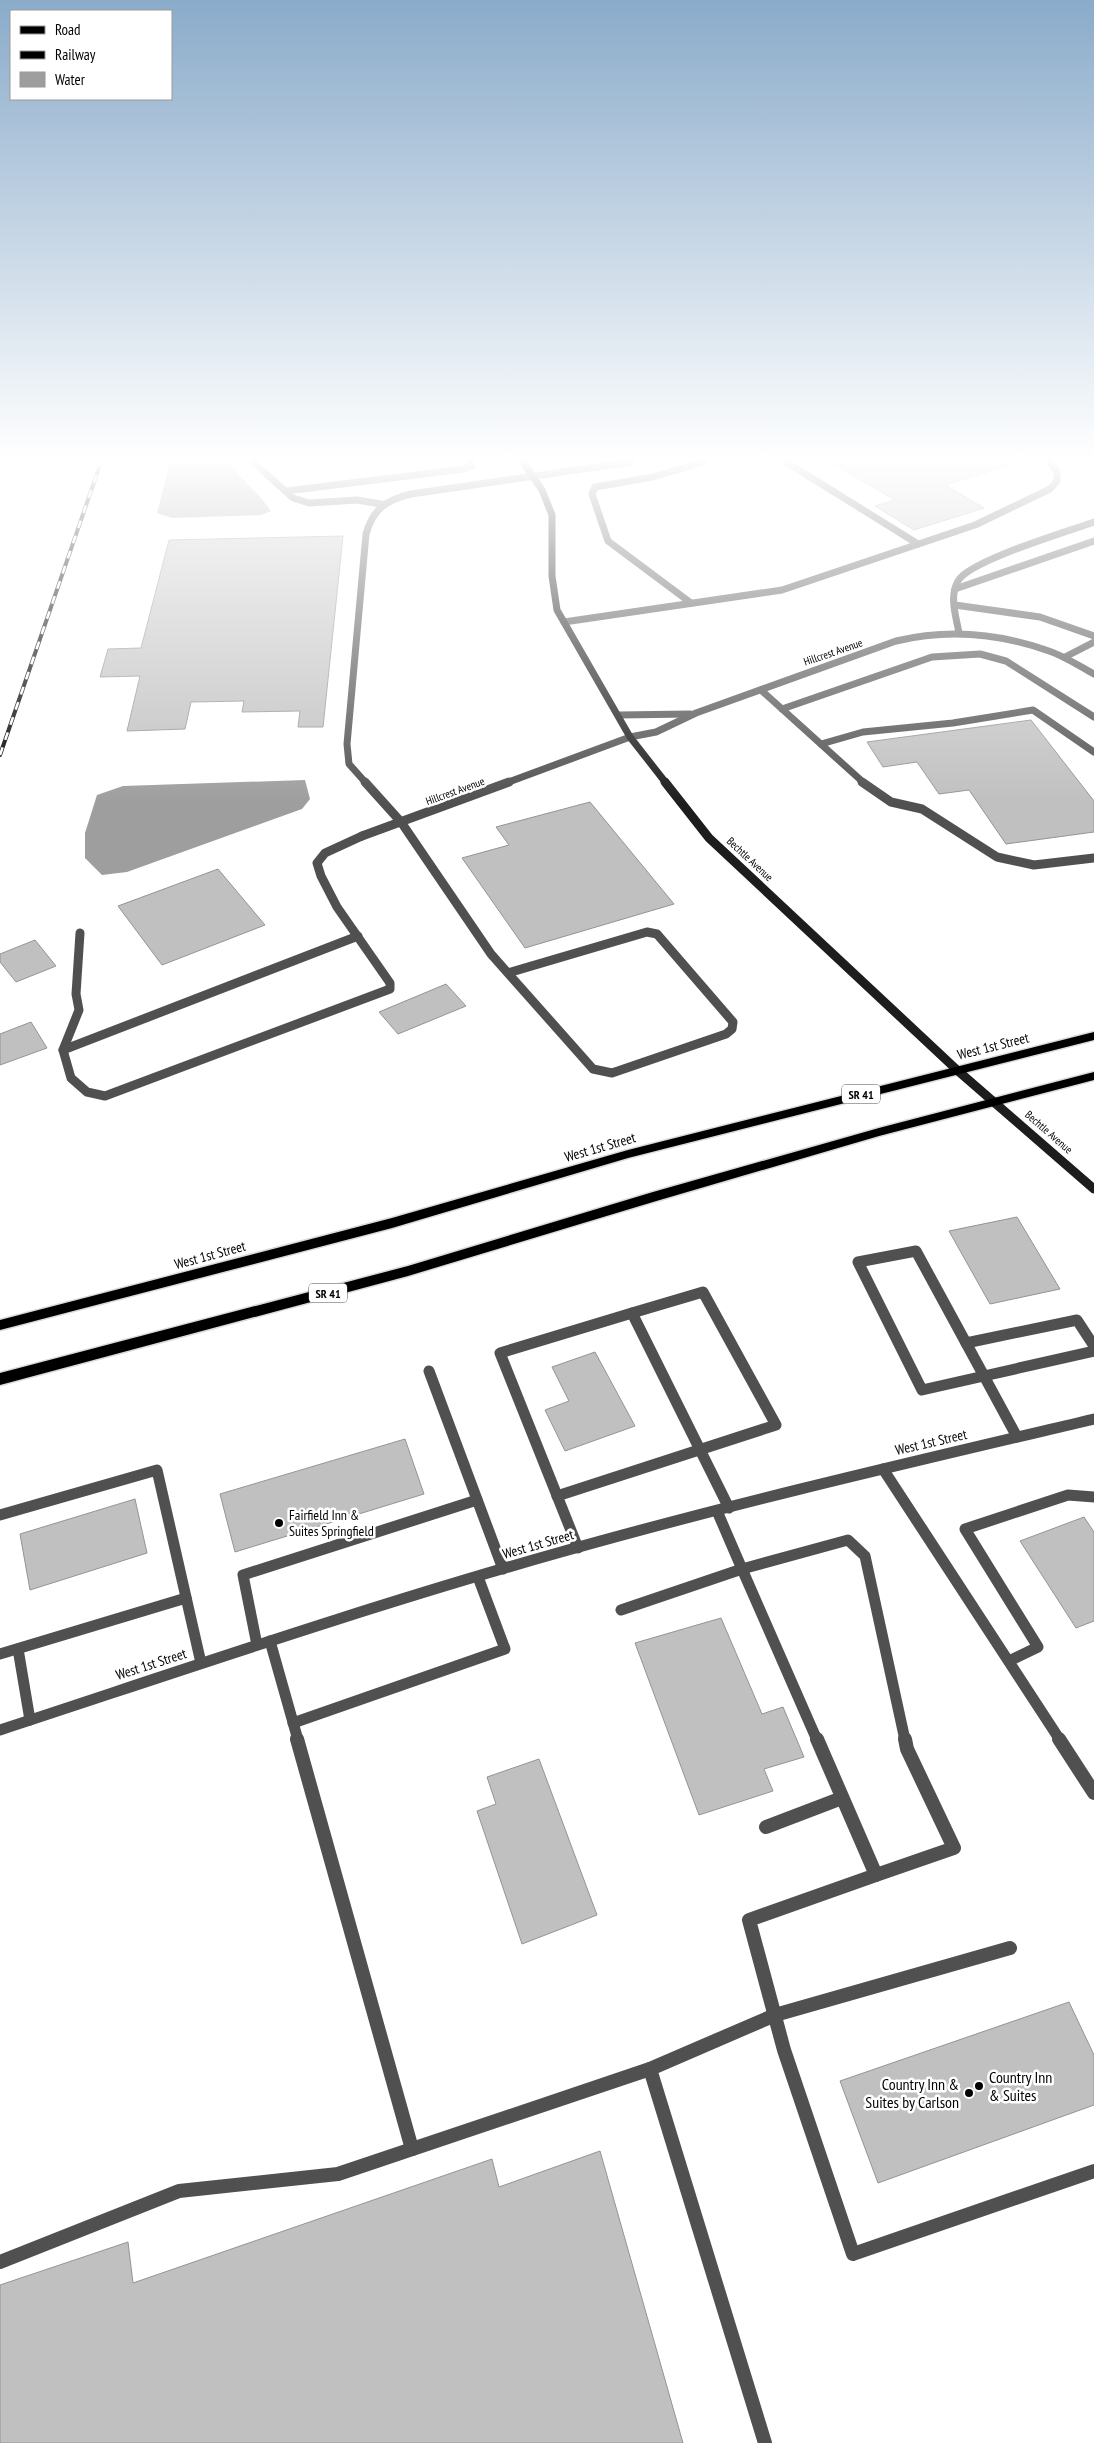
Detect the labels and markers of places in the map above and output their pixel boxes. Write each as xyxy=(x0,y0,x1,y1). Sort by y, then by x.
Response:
place label: Fairfield Inn & Suites Springfield xyxy=(289,1506,374,1540)
marker: Fairfield Inn & Suites Springfield xyxy=(273,1517,285,1529)
place label: Country Inn & Suites xyxy=(989,2067,1052,2105)
place label: Country Inn & Suites by Carlson xyxy=(865,2074,959,2112)
marker: Country Inn & Suites xyxy=(973,2080,985,2092)
marker: Country Inn & Suites by Carlson xyxy=(963,2087,975,2099)

